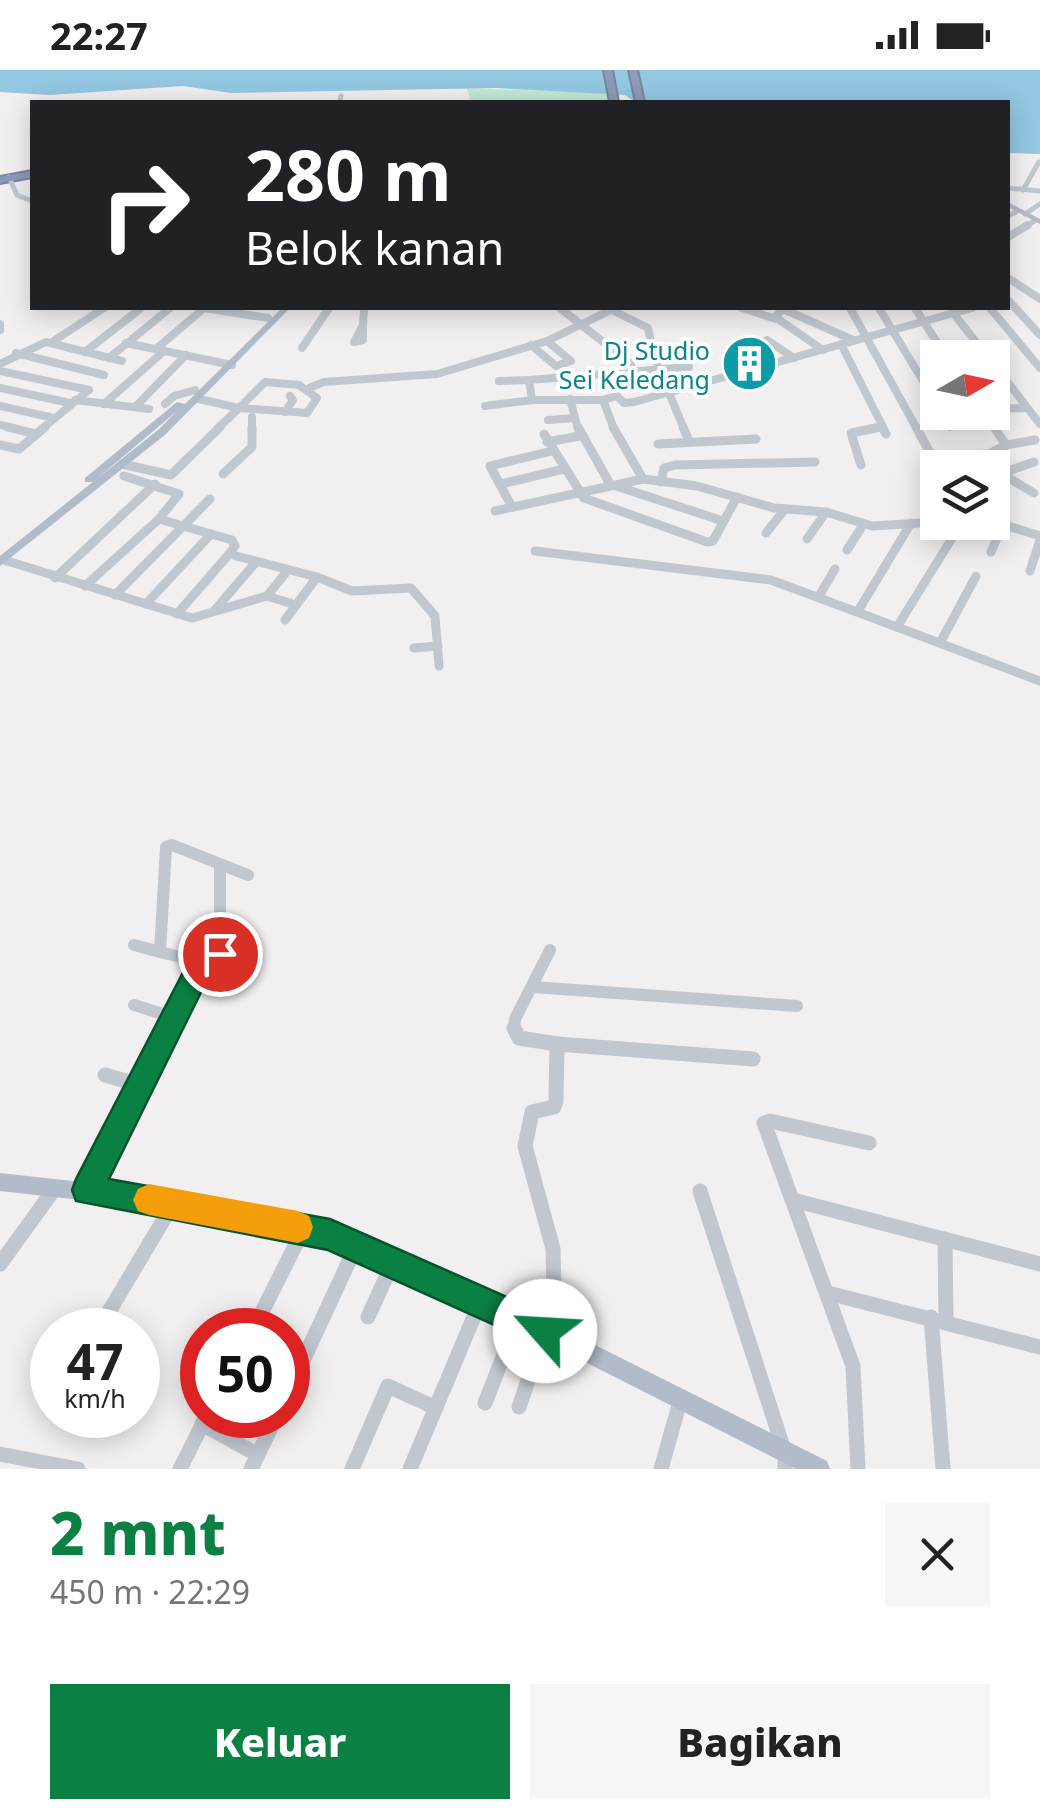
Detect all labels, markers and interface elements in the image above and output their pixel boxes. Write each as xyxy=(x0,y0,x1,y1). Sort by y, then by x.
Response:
text: 22:27 xyxy=(50,9,148,61)
text: 280 m xyxy=(245,126,452,222)
icon: right xyxy=(80,140,210,270)
text: Belok kanan xyxy=(245,217,504,278)
place label: Dj Studio Sei Keledang xyxy=(559,333,710,396)
building icon: Dj Studio Sei Keledang xyxy=(719,334,779,394)
north arrow xyxy=(920,340,1010,430)
map controls xyxy=(920,340,1010,540)
button: layers xyxy=(920,450,1010,540)
pin xyxy=(178,912,263,997)
icon: arrive xyxy=(193,927,248,982)
position arrow xyxy=(493,1279,597,1383)
speed limit sign: 50 xyxy=(180,1308,310,1438)
text: 47 xyxy=(66,1327,124,1395)
text: km/h xyxy=(64,1381,126,1415)
text: 2 mnt xyxy=(50,1491,226,1573)
button: close xyxy=(885,1502,990,1607)
text: 450 m · 22:29 xyxy=(50,1570,250,1613)
button: Keluar xyxy=(50,1684,510,1799)
button: Bagikan xyxy=(530,1684,990,1799)

